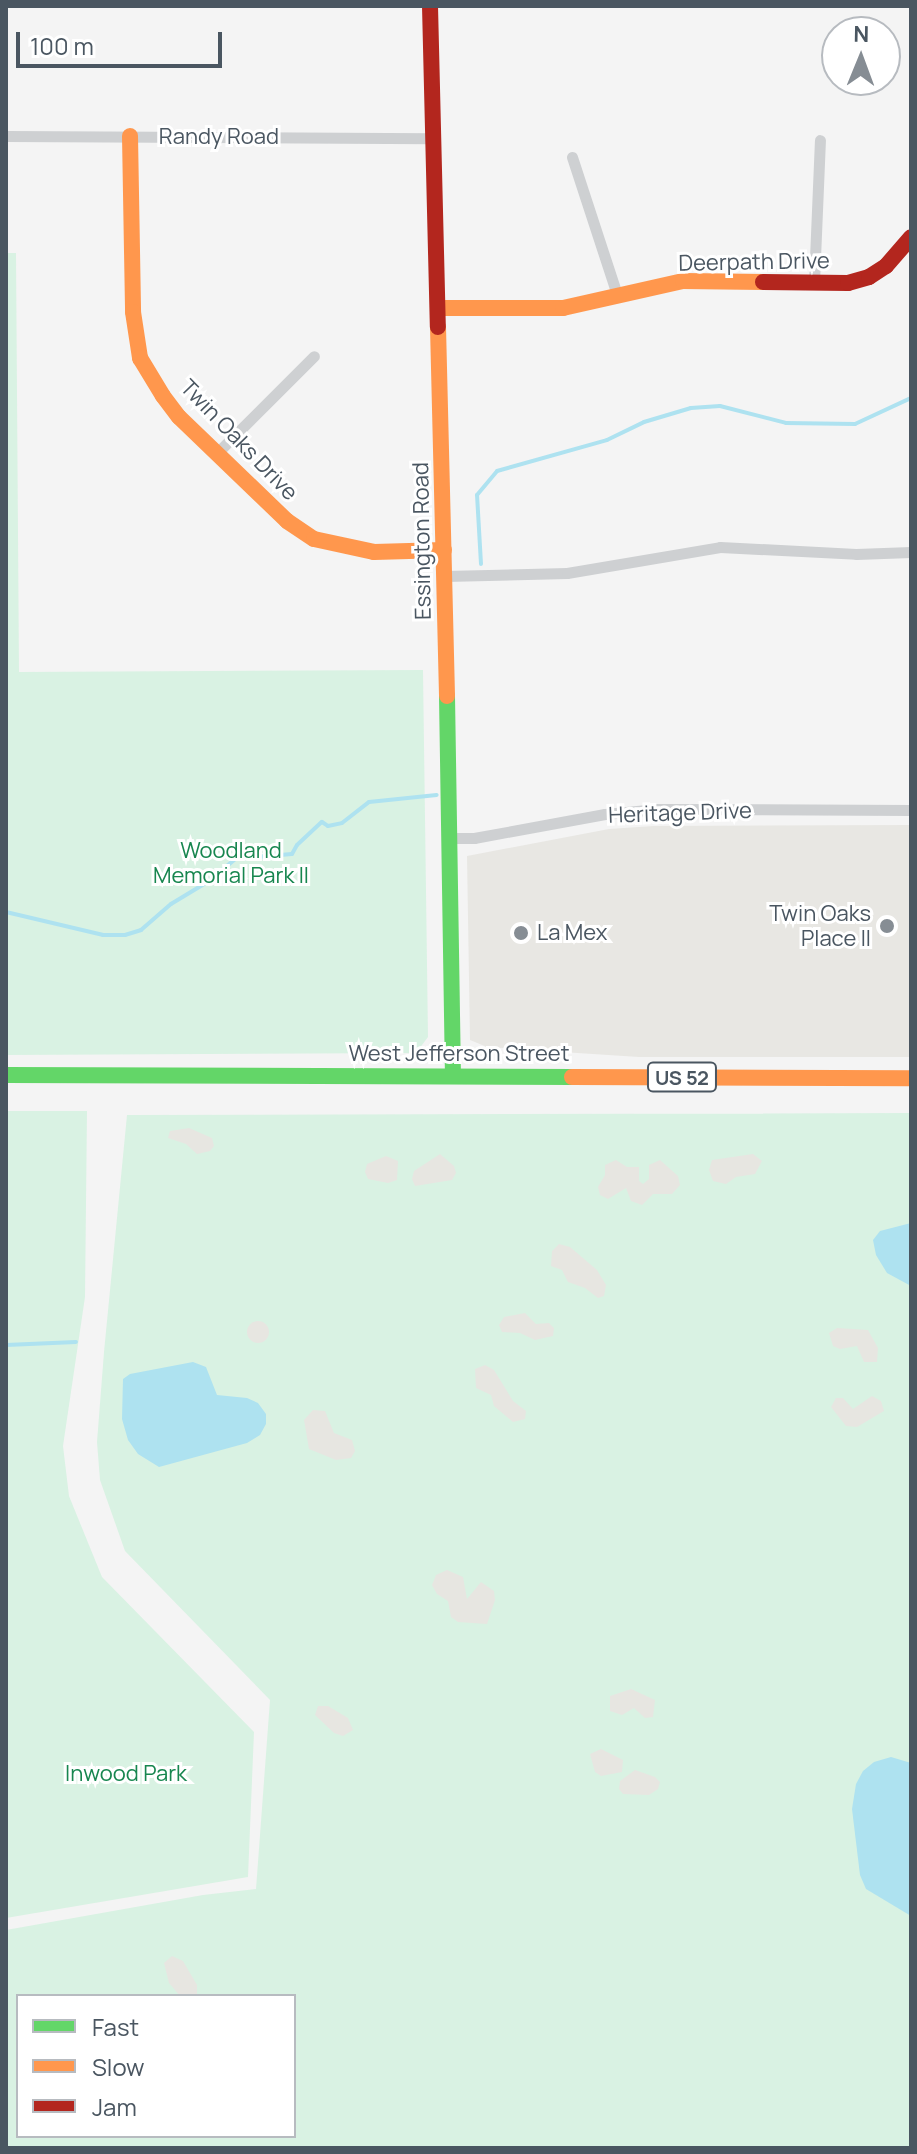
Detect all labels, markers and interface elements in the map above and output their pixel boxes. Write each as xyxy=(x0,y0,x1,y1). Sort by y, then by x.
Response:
scale bar xyxy=(20,16,226,66)
north arrow xyxy=(821,16,901,96)
text: N xyxy=(853,19,870,49)
text: 100 m xyxy=(30,29,94,62)
street label: Randy Road xyxy=(159,124,279,150)
street label: Deerpath Drive xyxy=(678,247,830,277)
street label: Twin Oaks Drive xyxy=(175,374,303,506)
street label: Essington Road xyxy=(407,462,437,620)
street label: Heritage Drive xyxy=(608,797,752,829)
park label: Woodland Memorial Park II xyxy=(153,837,309,888)
place label: Twin Oaks Place II xyxy=(769,900,871,952)
marker: Twin Oaks Place II xyxy=(878,917,896,935)
place label: La Mex xyxy=(537,920,607,946)
marker: La Mex xyxy=(512,924,530,942)
street label: West Jefferson Street xyxy=(348,1041,570,1067)
road number: US 52 xyxy=(646,1061,718,1093)
park label: Inwood Park xyxy=(65,1761,187,1787)
legend xyxy=(16,1994,296,2138)
text: Fast xyxy=(92,2010,139,2043)
text: Slow xyxy=(92,2050,145,2083)
text: Jam xyxy=(92,2090,137,2123)

